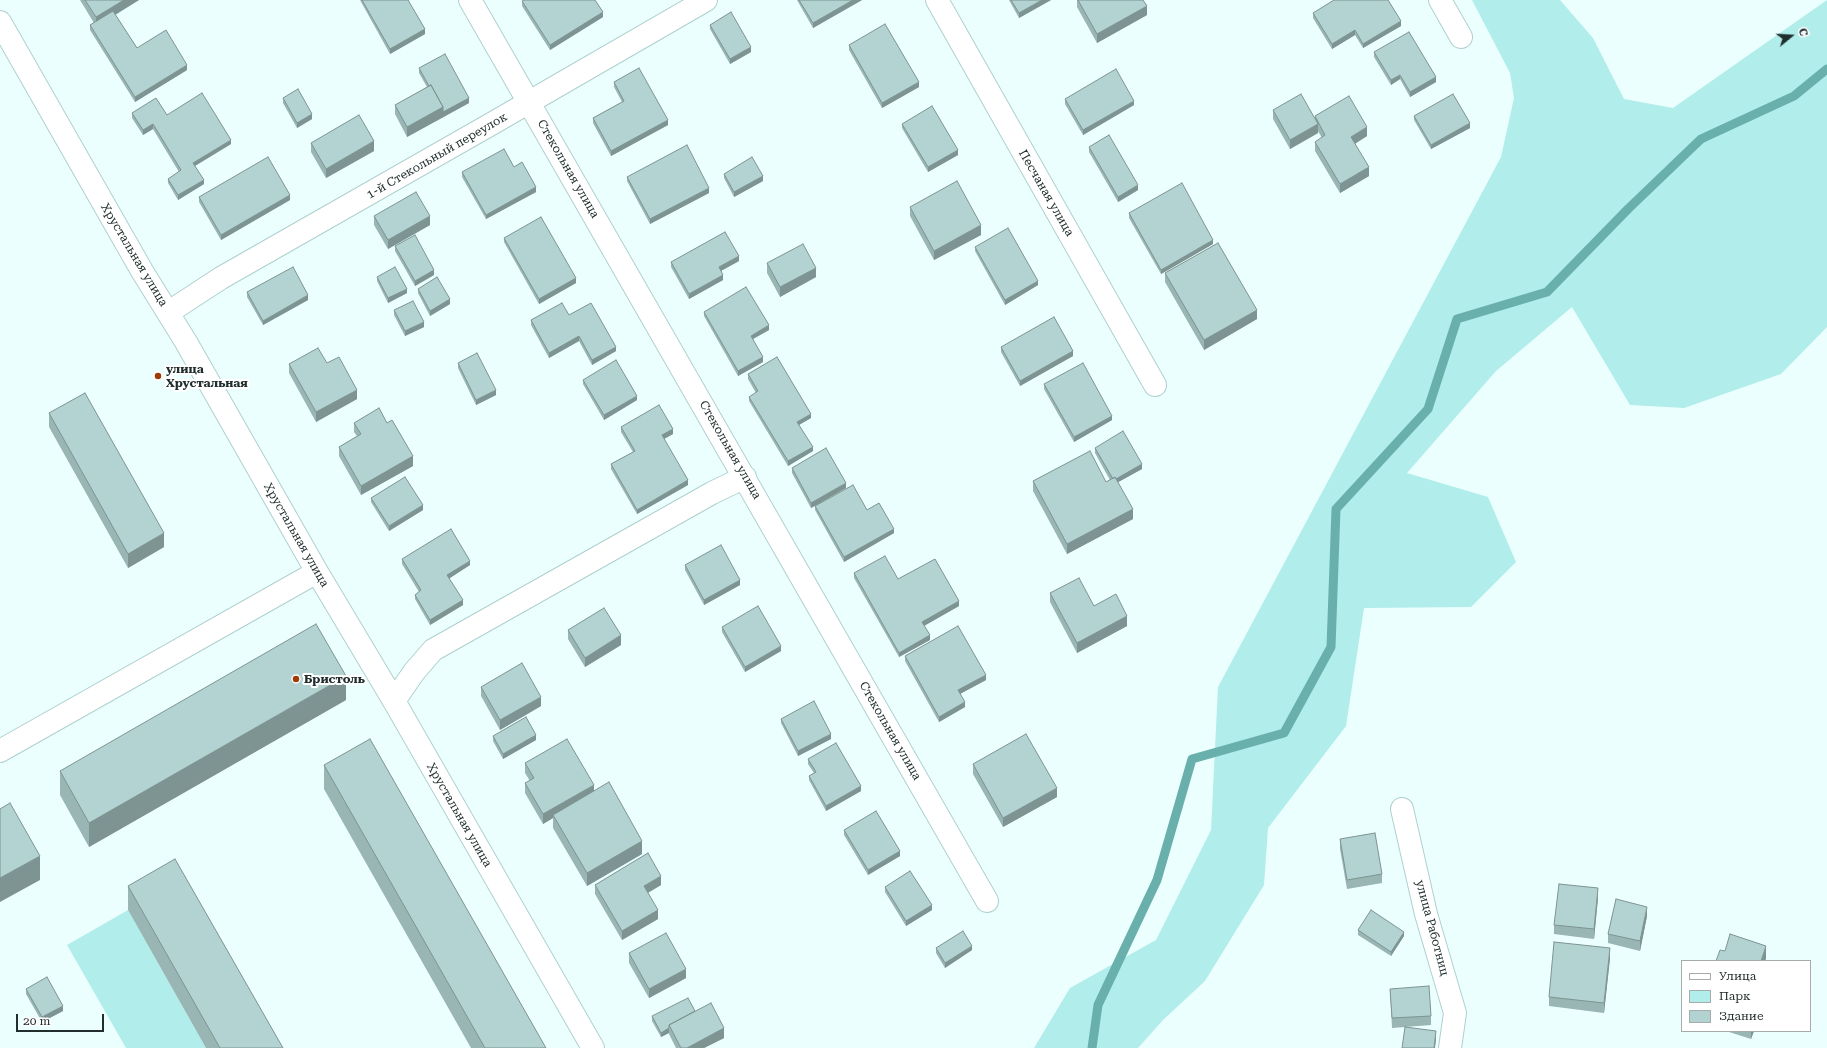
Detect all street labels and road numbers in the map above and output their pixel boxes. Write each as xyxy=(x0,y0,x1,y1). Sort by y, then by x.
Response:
street label: 1-й Стекольный переулок xyxy=(364,110,510,202)
street label: Стекольная улица xyxy=(534,117,602,221)
street label: Песчаная улица xyxy=(1015,147,1077,239)
street label: Хрустальная улица xyxy=(97,201,171,309)
street label: Стекольная улица xyxy=(696,398,764,502)
street label: Хрустальная улица xyxy=(260,480,332,590)
street label: Стекольная улица xyxy=(856,679,924,783)
street label: Хрустальная улица xyxy=(423,760,495,870)
street label: улица Работниц xyxy=(1412,879,1452,977)

